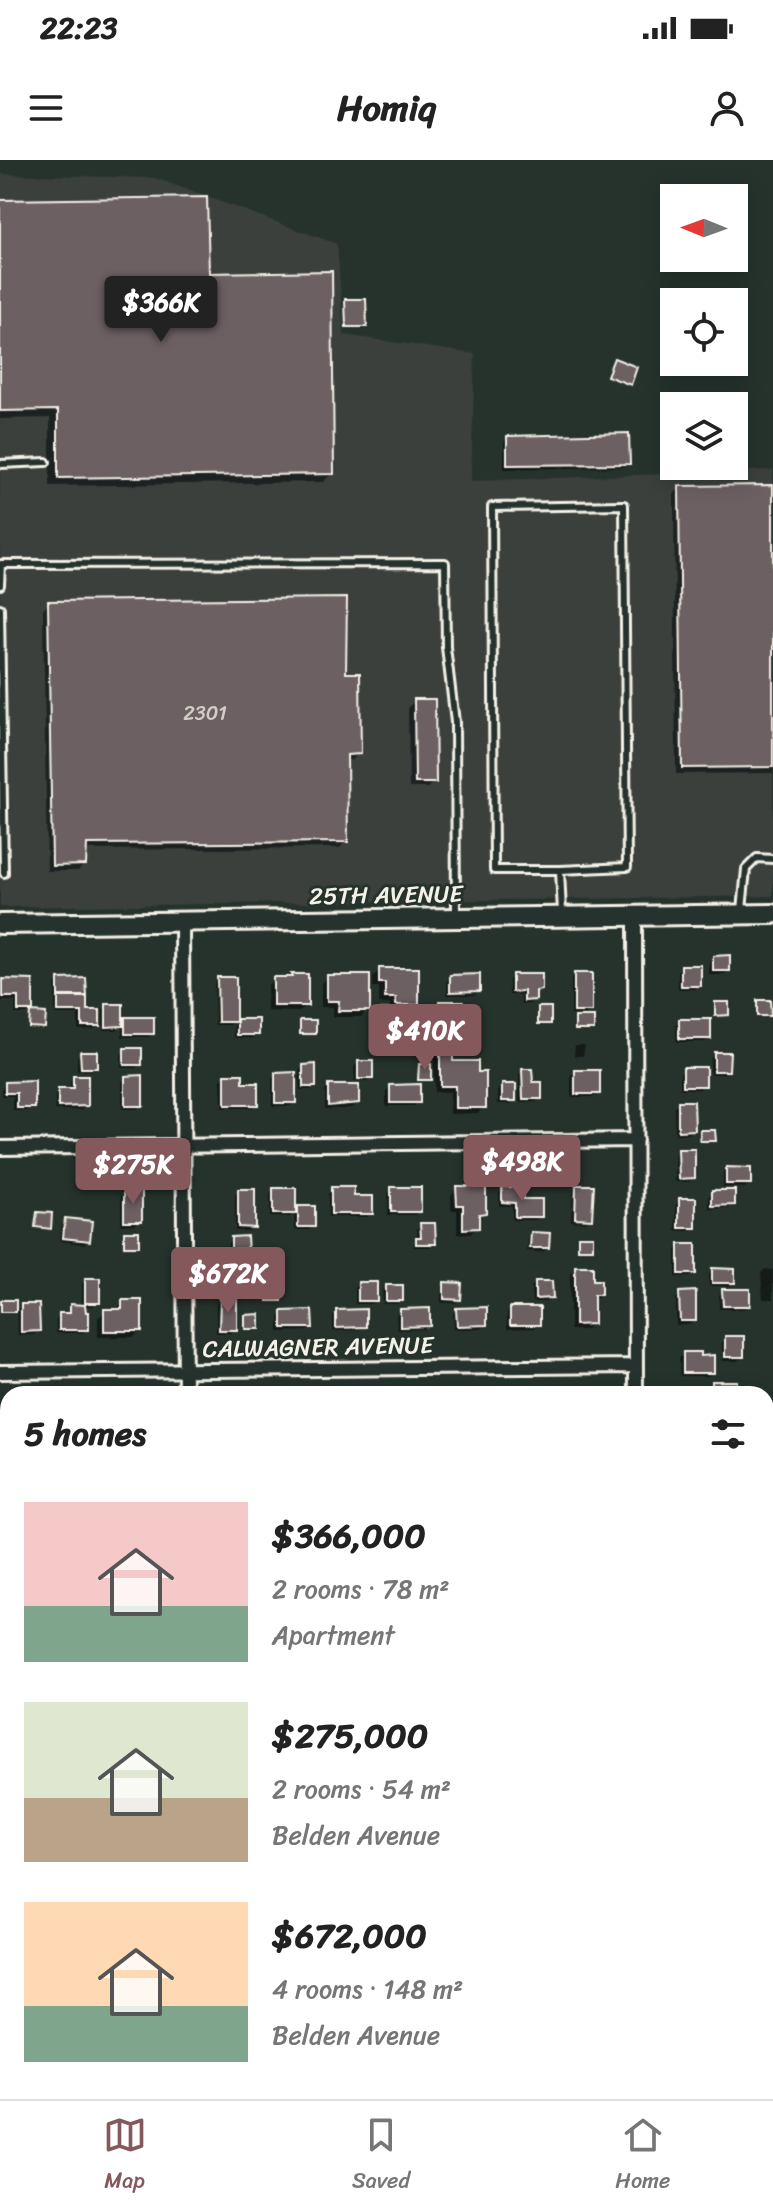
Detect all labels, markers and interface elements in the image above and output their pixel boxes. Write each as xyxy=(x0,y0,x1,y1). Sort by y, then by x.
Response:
text: 22:23 xyxy=(40,1,117,55)
text: Homiq xyxy=(337,76,436,140)
icon: menu xyxy=(24,86,68,130)
icon: person xyxy=(705,86,749,130)
north arrow xyxy=(660,184,748,272)
map controls xyxy=(660,184,748,480)
pin: $366K xyxy=(105,276,217,344)
text: $366K xyxy=(122,279,200,325)
button: locate xyxy=(660,288,748,376)
button: layers xyxy=(660,392,748,480)
house number: 2301 xyxy=(183,696,227,731)
street label: 25TH AVENUE xyxy=(309,873,465,917)
pin: $410K xyxy=(369,1004,481,1072)
text: $410K xyxy=(386,1007,464,1053)
pin: $498K xyxy=(466,1135,578,1203)
pin: $275K xyxy=(77,1138,189,1206)
text: $498K xyxy=(481,1138,563,1184)
text: $275K xyxy=(93,1141,173,1187)
pin: $672K xyxy=(172,1247,284,1315)
text: $672K xyxy=(189,1250,267,1296)
street label: CALWAGNER AVENUE xyxy=(202,1324,436,1370)
text: 5 homes xyxy=(24,1404,146,1464)
icon: filters xyxy=(706,1412,750,1456)
text: $366,000 xyxy=(272,1506,426,1566)
icon: home xyxy=(88,1534,184,1630)
text: 2 rooms · 78 m² xyxy=(272,1566,449,1612)
text: Apartment xyxy=(272,1612,395,1658)
text: $275,000 xyxy=(272,1706,428,1766)
icon: home xyxy=(88,1734,184,1830)
text: 2 rooms · 54 m² xyxy=(272,1766,451,1812)
text: Belden Avenue xyxy=(272,1812,440,1858)
text: $672,000 xyxy=(272,1906,427,1966)
icon: home xyxy=(88,1934,184,2030)
text: 4 rooms · 148 m² xyxy=(272,1966,463,2012)
text: Belden Avenue xyxy=(272,2012,440,2058)
tab: Map xyxy=(103,2113,147,2200)
tab: Saved xyxy=(352,2113,410,2200)
tab: Home xyxy=(615,2113,670,2200)

